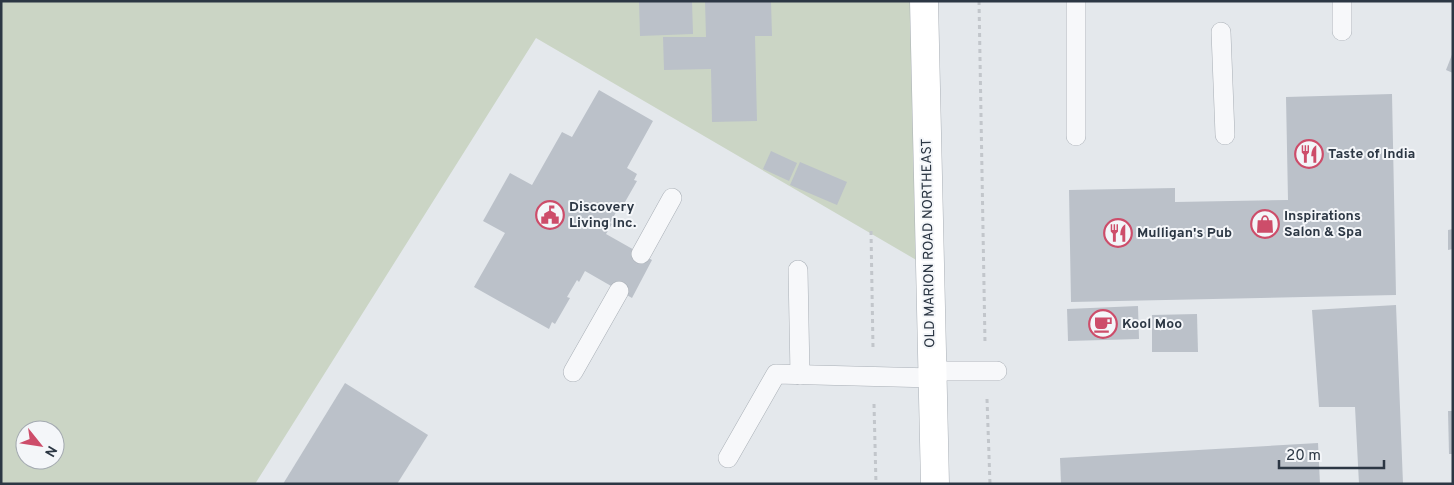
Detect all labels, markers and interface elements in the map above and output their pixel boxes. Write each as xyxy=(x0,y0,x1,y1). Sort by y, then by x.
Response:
street label: OLD MARION ROAD NORTHEAST xyxy=(919,138,939,348)
restaurant icon: Taste of India xyxy=(1294,139,1324,169)
place label: Taste of India xyxy=(1328,146,1415,163)
place label: Discovery Living Inc. xyxy=(569,199,636,232)
public building icon: Discovery Living Inc. xyxy=(535,200,565,230)
place label: Inspirations Salon & Spa xyxy=(1284,208,1362,241)
shop icon: Inspirations Salon & Spa xyxy=(1250,209,1280,239)
restaurant icon: Mulligan's Pub xyxy=(1103,218,1133,248)
place label: Mulligan's Pub xyxy=(1137,225,1232,242)
cafe icon: Kool Moo xyxy=(1088,309,1118,339)
place label: Kool Moo xyxy=(1122,316,1182,333)
north arrow xyxy=(15,420,65,470)
scale bar xyxy=(1279,438,1384,470)
text: N xyxy=(40,442,60,459)
text: 20 m xyxy=(1286,447,1321,466)

